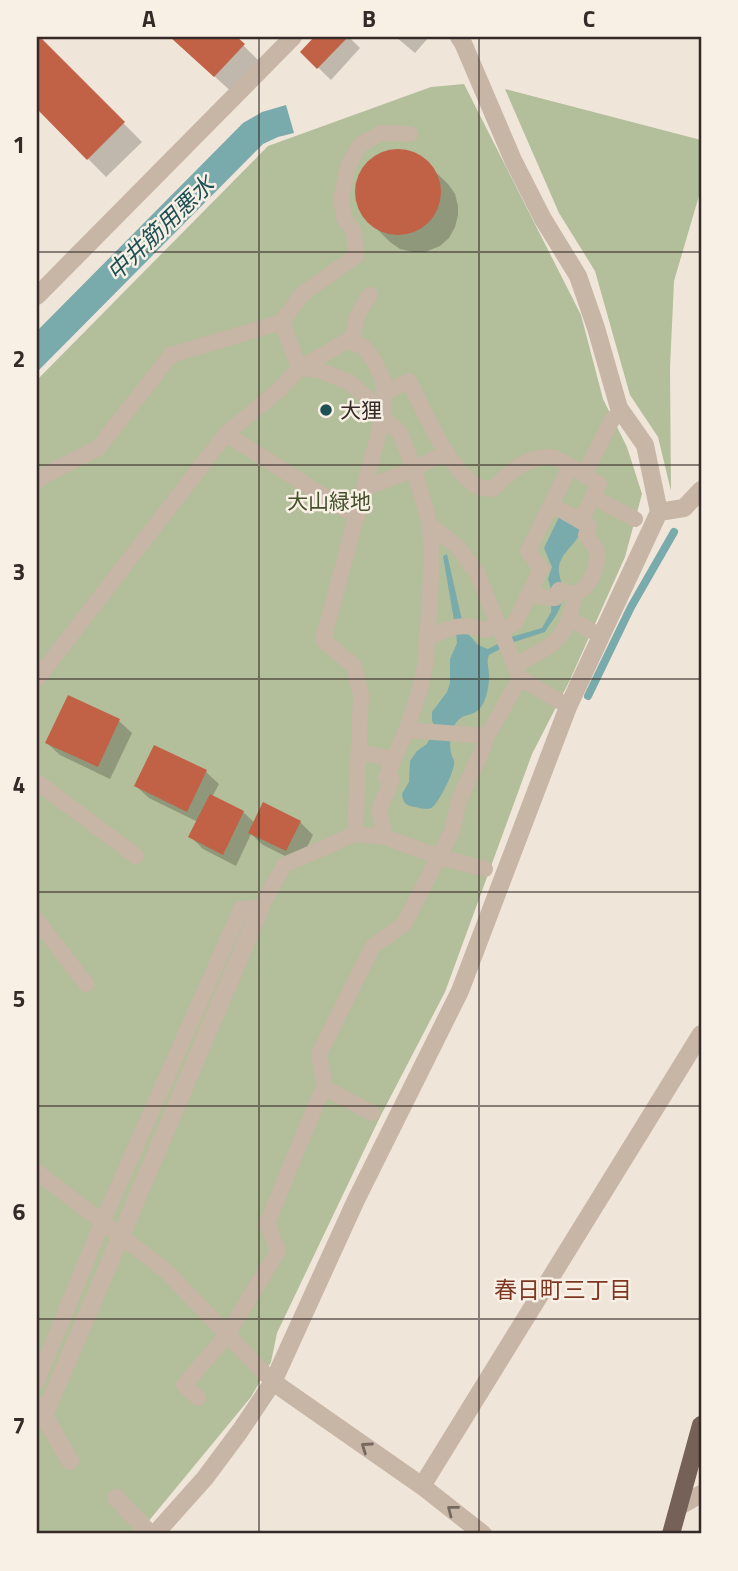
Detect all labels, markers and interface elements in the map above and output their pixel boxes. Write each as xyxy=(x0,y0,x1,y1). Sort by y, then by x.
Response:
text: A xyxy=(142,1,156,36)
text: B xyxy=(362,1,376,36)
text: C xyxy=(583,1,595,36)
text: 1 xyxy=(13,127,25,162)
water label: 中井筋用悪水 xyxy=(98,165,224,289)
text: 2 xyxy=(13,341,25,376)
place label: 大狸 xyxy=(340,394,382,426)
marker: 大狸 xyxy=(318,402,334,418)
park label: 大山緑地 xyxy=(287,485,371,517)
text: 3 xyxy=(13,554,25,589)
text: 4 xyxy=(13,767,25,802)
text: 5 xyxy=(13,981,25,1016)
text: 6 xyxy=(13,1194,26,1229)
district label: 春日町三丁目 xyxy=(494,1272,632,1307)
text: 7 xyxy=(13,1408,25,1443)
one-way arrow xyxy=(361,1443,374,1455)
one-way arrow xyxy=(448,1506,460,1519)

